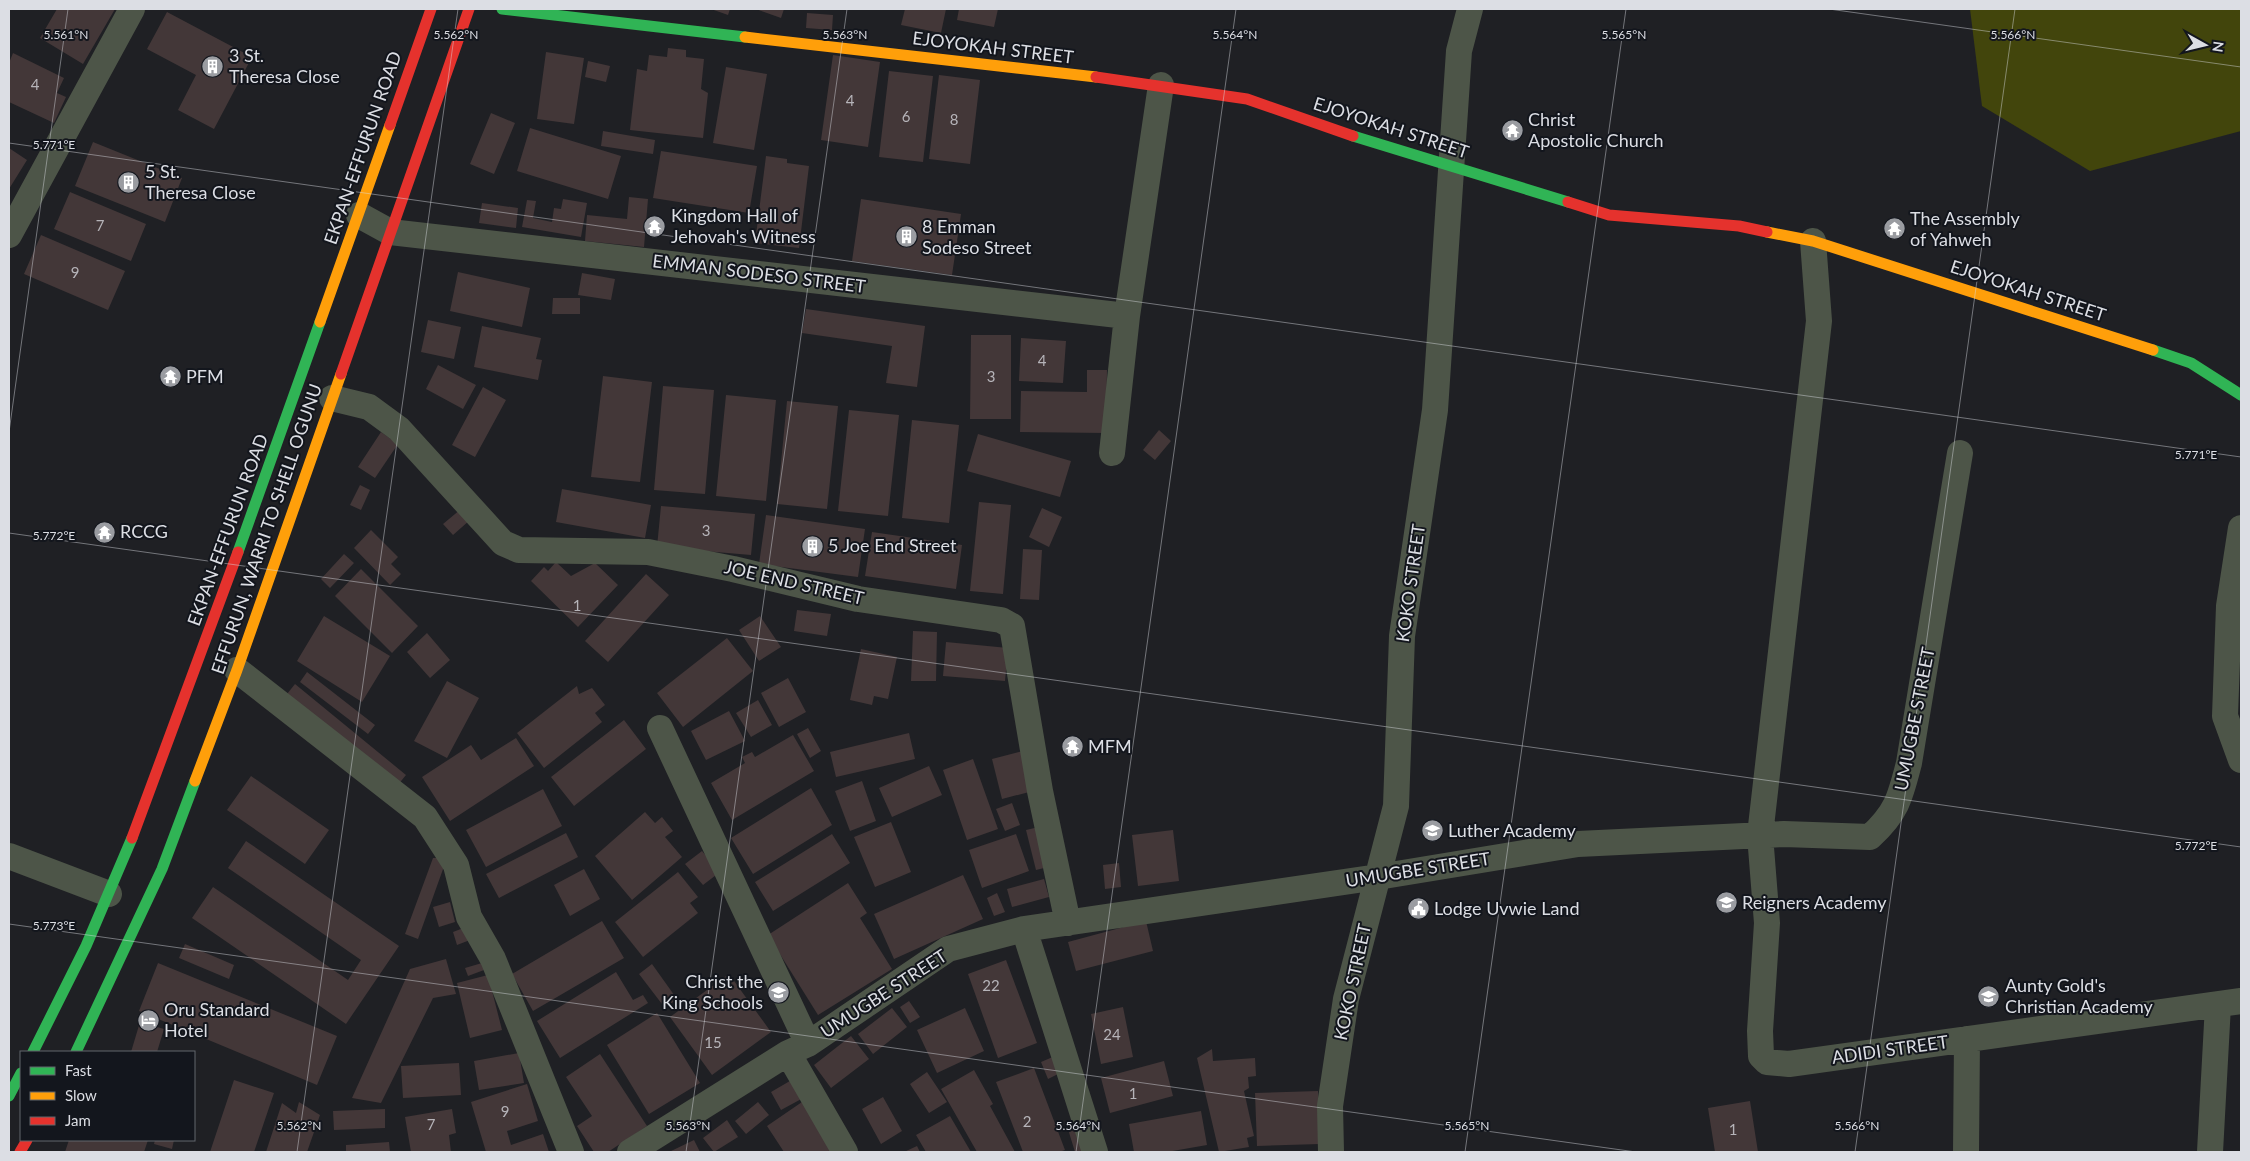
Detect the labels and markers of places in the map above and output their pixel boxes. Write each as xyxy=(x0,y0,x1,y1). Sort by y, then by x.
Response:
place label: 3 St. Theresa Close xyxy=(229,44,340,87)
building icon: 3 St. Theresa Close xyxy=(201,54,225,78)
place label: Christ Apostolic Church xyxy=(1528,108,1664,151)
temple icon: Christ Apostolic Church xyxy=(1500,118,1524,142)
place label: 5 St. Theresa Close xyxy=(145,160,256,203)
building icon: 5 St. Theresa Close xyxy=(117,170,141,194)
place label: Kingdom Hall of Jehovah's Witness xyxy=(671,204,816,247)
place label: The Assembly of Yahweh xyxy=(1910,207,2020,250)
temple icon: Kingdom Hall of Jehovah's Witness xyxy=(643,214,667,238)
place label: 8 Emman Sodeso Street xyxy=(922,215,1032,258)
temple icon: The Assembly of Yahweh xyxy=(1882,217,1906,241)
building icon: 8 Emman Sodeso Street xyxy=(894,225,918,249)
temple icon: PFM xyxy=(158,365,182,389)
place label: PFM xyxy=(186,365,224,387)
temple icon: RCCG xyxy=(92,520,116,544)
place label: RCCG xyxy=(120,520,168,542)
building icon: 5 Joe End Street xyxy=(800,534,824,558)
place label: 5 Joe End Street xyxy=(828,534,957,556)
temple icon: MFM xyxy=(1060,735,1084,759)
place label: MFM xyxy=(1088,735,1132,757)
school or university icon: Luther Academy xyxy=(1420,819,1444,843)
place label: Luther Academy xyxy=(1448,819,1577,841)
school or university icon: Reigners Academy xyxy=(1714,891,1738,915)
place label: Reigners Academy xyxy=(1742,891,1887,913)
public building icon: Lodge Uvwie Land xyxy=(1406,897,1430,921)
place label: Lodge Uvwie Land xyxy=(1434,897,1580,919)
place label: Christ the King Schools xyxy=(662,970,763,1013)
place label: Aunty Gold's Christian Academy xyxy=(2005,974,2153,1017)
school or university icon: Christ the King Schools xyxy=(767,980,791,1004)
school or university icon: Aunty Gold's Christian Academy xyxy=(1977,984,2001,1008)
place label: Oru Standard Hotel xyxy=(164,998,270,1041)
hotel icon: Oru Standard Hotel xyxy=(136,1008,160,1032)

